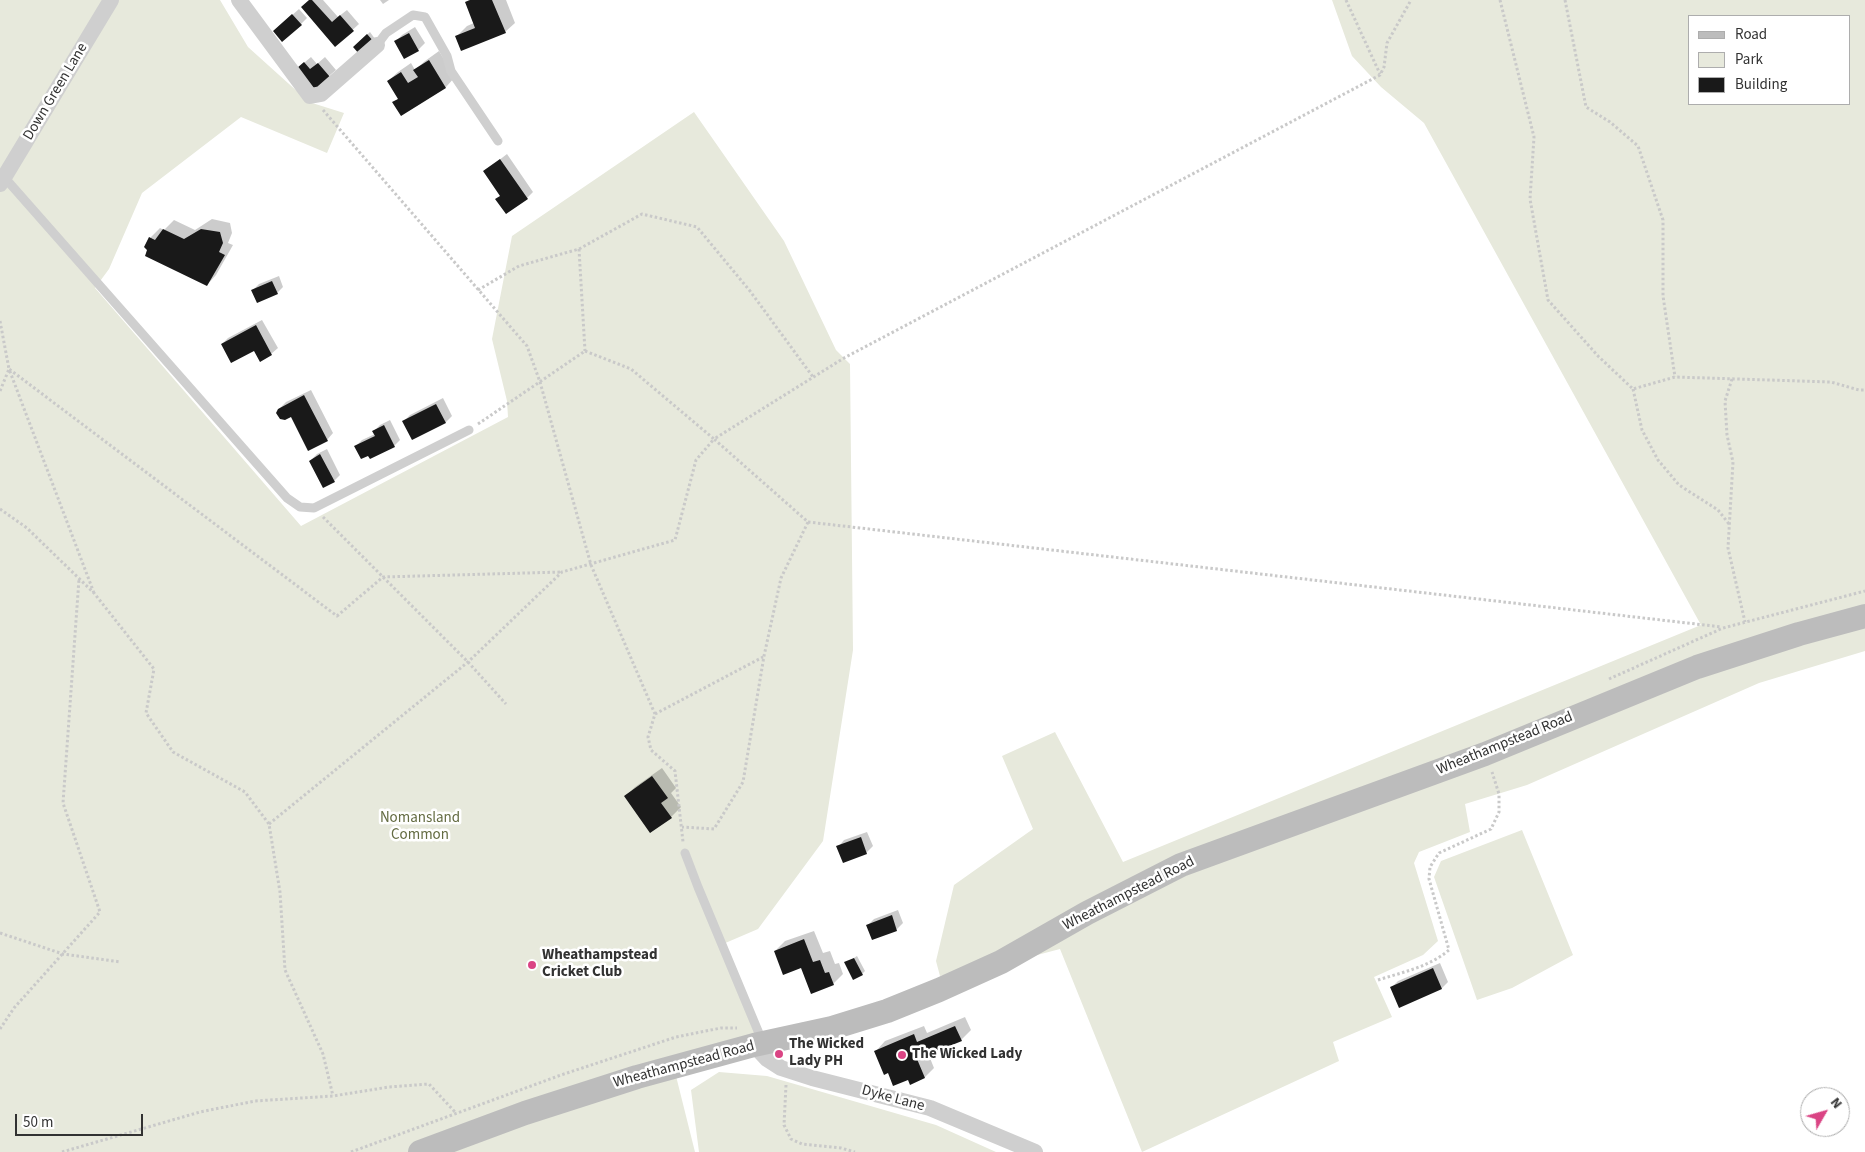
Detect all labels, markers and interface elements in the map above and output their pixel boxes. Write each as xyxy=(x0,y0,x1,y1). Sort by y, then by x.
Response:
legend xyxy=(1688,15,1850,105)
text: Road xyxy=(1735,24,1767,45)
street label: Down Green Lane xyxy=(20,40,92,144)
text: Park xyxy=(1735,49,1763,70)
text: Building xyxy=(1735,74,1787,95)
street label: Wheathampstead Road xyxy=(1434,708,1576,780)
park label: Nomansland Common xyxy=(380,810,460,845)
street label: Wheathampstead Road xyxy=(1060,853,1198,935)
place label: Wheathampstead Cricket Club xyxy=(542,947,658,982)
marker: Wheathampstead Cricket Club xyxy=(526,959,538,971)
place label: The Wicked Lady PH xyxy=(789,1036,864,1071)
street label: Wheathampstead Road xyxy=(612,1038,756,1092)
place label: The Wicked Lady xyxy=(912,1046,1022,1064)
marker: The Wicked Lady PH xyxy=(773,1048,785,1060)
marker: The Wicked Lady xyxy=(896,1049,908,1061)
street label: Dyke Lane xyxy=(860,1082,926,1116)
north arrow xyxy=(1800,1087,1850,1137)
text: N xyxy=(1825,1094,1847,1113)
scale bar xyxy=(18,1104,145,1136)
text: 50 m xyxy=(23,1112,53,1133)

